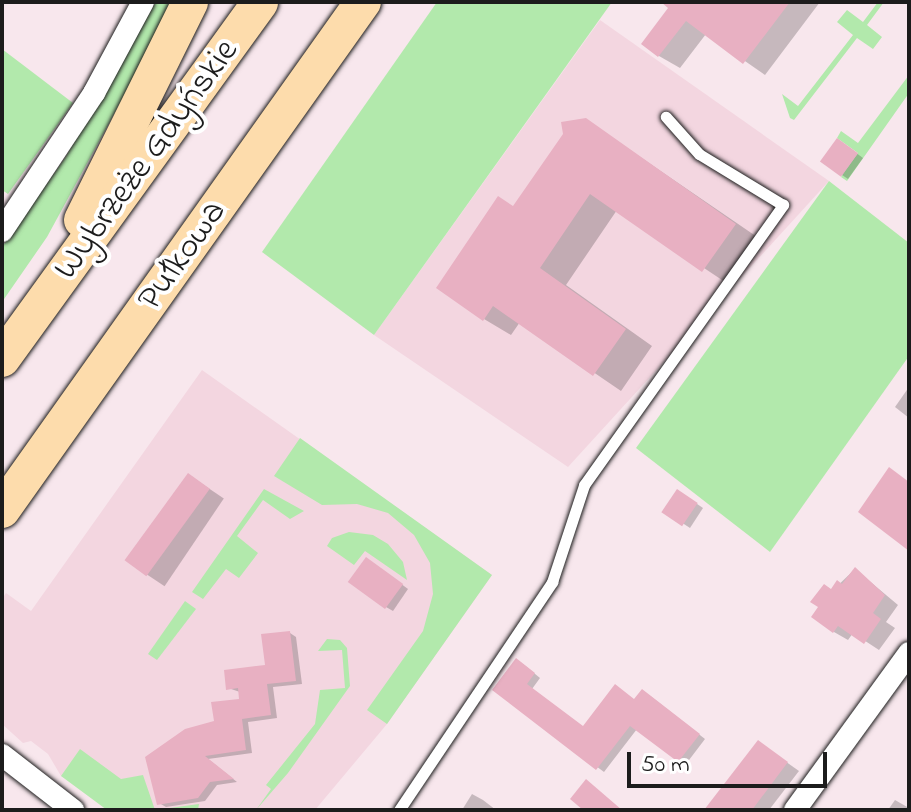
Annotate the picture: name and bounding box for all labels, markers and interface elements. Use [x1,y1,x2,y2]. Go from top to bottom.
street label: Wybrzeże Gdyńskie [45,31,249,289]
street label: Pułkowa [129,192,237,320]
scale bar [631,736,831,786]
text: 50 m [641,748,690,783]

